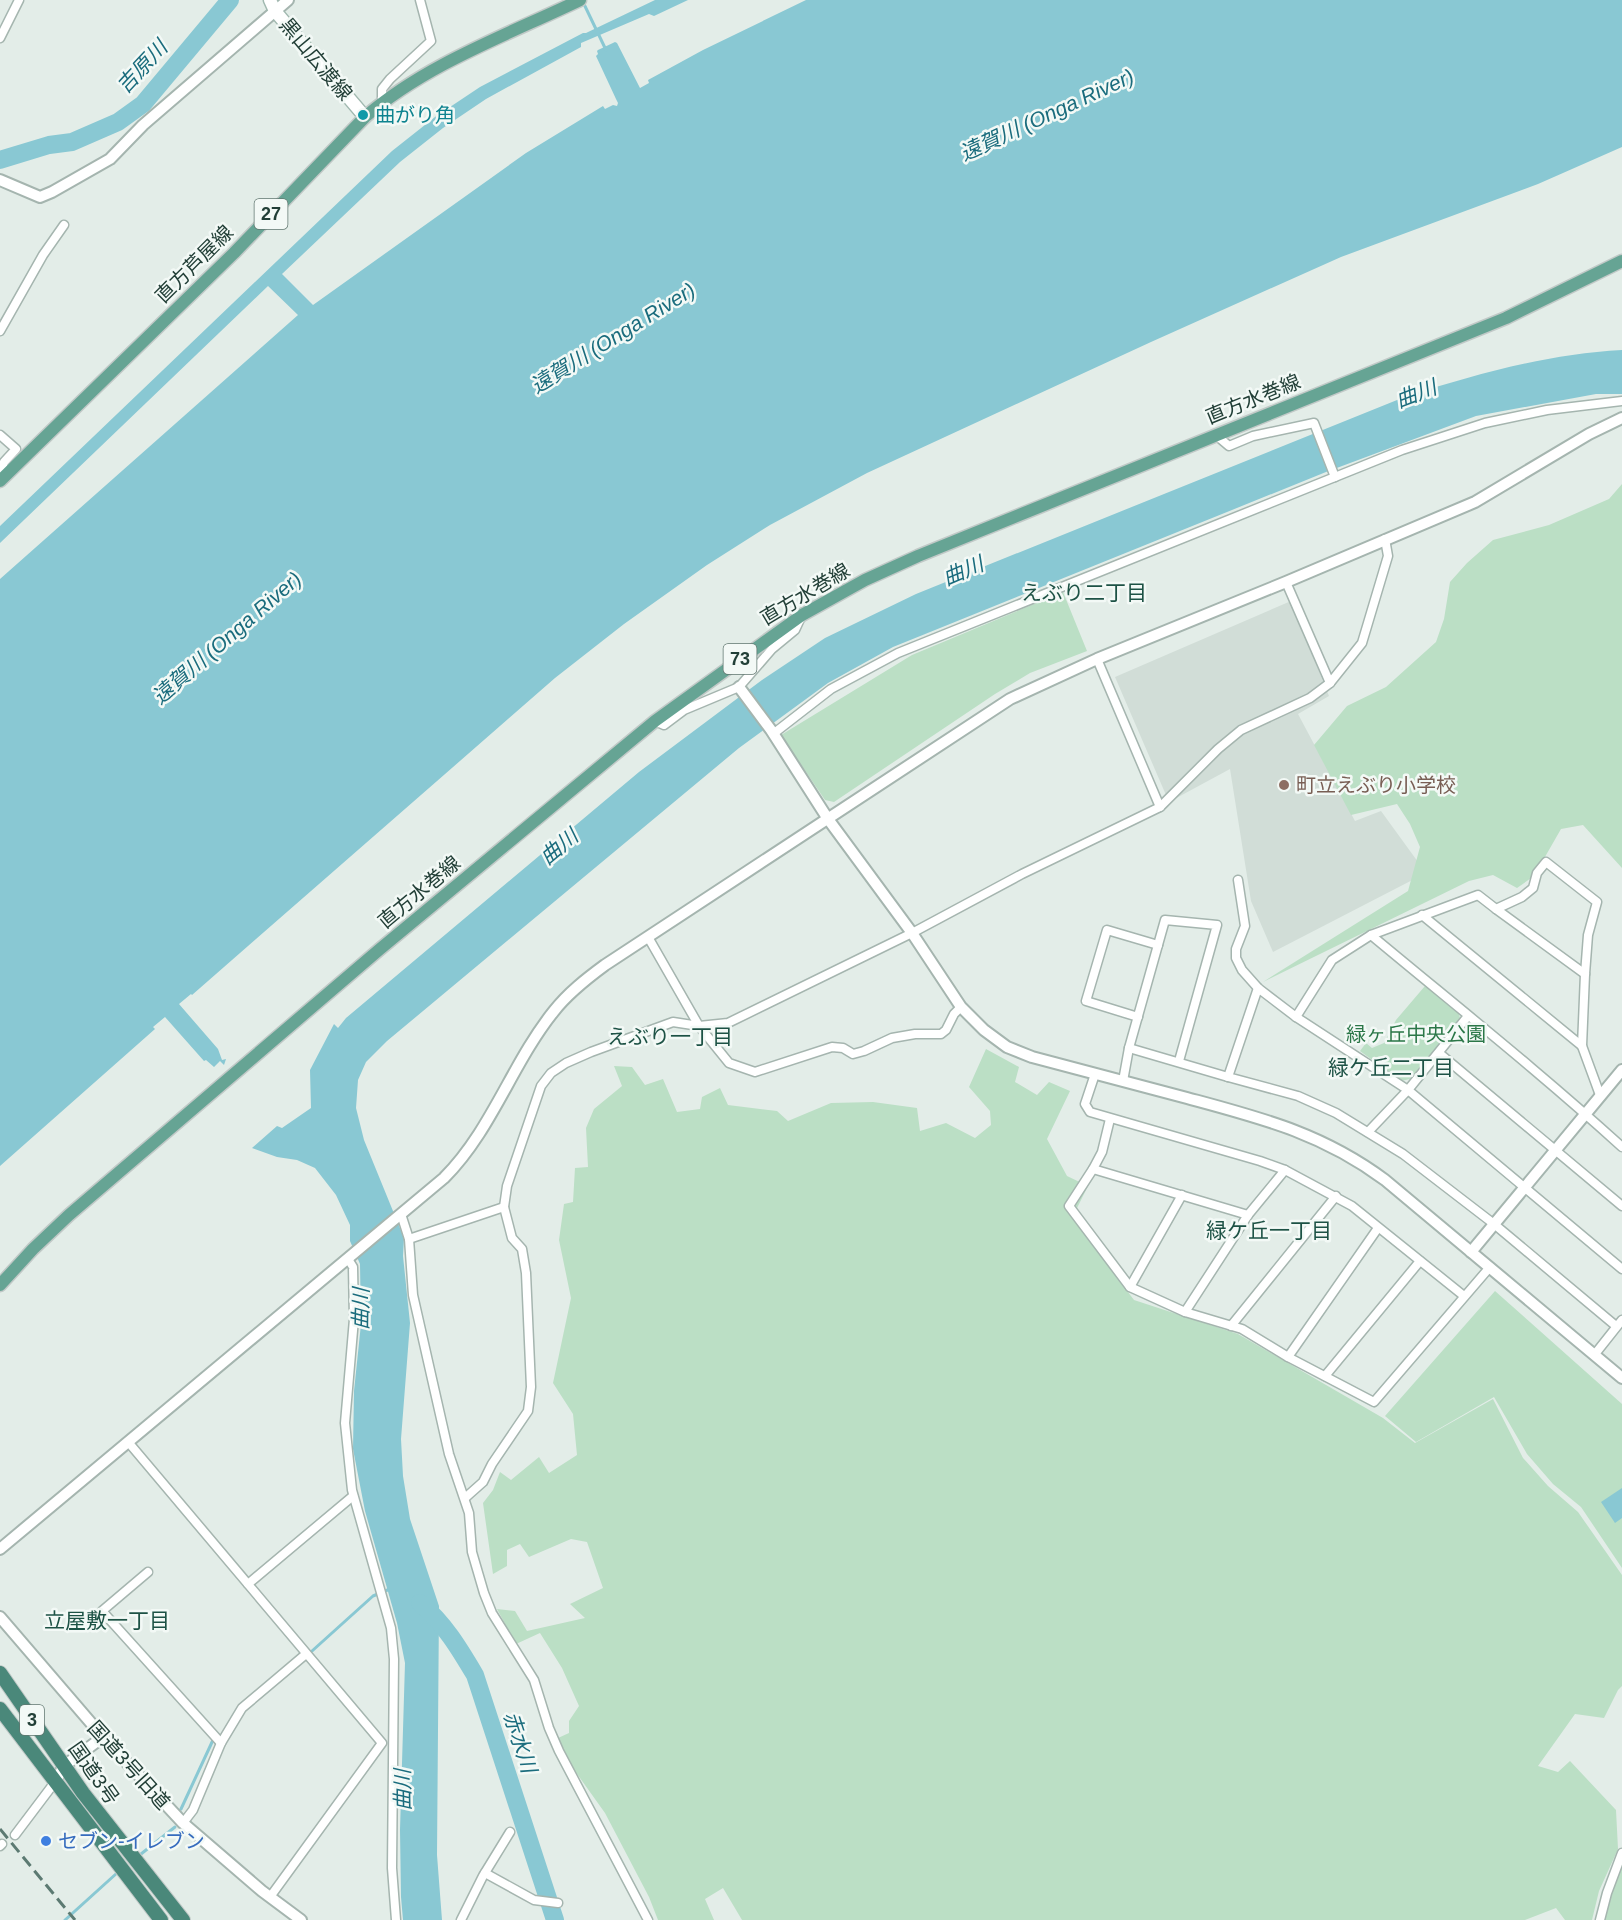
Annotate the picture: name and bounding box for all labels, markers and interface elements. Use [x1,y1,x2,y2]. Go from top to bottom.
street label: 黒山広渡線 [275,14,357,104]
water label: 吉原川 [112,34,173,98]
water label: 遠賀川 (Onga River) [956,64,1137,165]
place label: 曲がり角 [375,104,455,126]
marker: 曲がり角 [356,108,370,122]
road number: 27 [254,199,288,229]
street label: 直方芦屋線 [151,221,237,307]
water label: 遠賀川 (Onga River) [526,278,699,397]
street label: 直方水巻線 [1203,370,1303,428]
water label: 曲川 [1392,375,1441,412]
water label: 曲川 [939,551,988,589]
street label: 直方水巻線 [756,559,854,629]
water label: 遠賀川 (Onga River) [148,567,306,708]
district label: えぶり二丁目 [1021,581,1147,604]
road number: 73 [724,644,756,674]
place label: 町立えぶり小学校 [1296,774,1456,796]
marker: 町立えぶり小学校 [1277,778,1291,792]
water label: 曲川 [535,823,584,869]
street label: 直方水巻線 [374,851,464,933]
park label: 緑ヶ丘中央公園 [1346,1023,1486,1045]
district label: えぶり一丁目 [607,1025,733,1048]
district label: 緑ケ丘二丁目 [1328,1056,1454,1079]
district label: 緑ケ丘一丁目 [1206,1219,1332,1242]
water label: 曲川 [349,1286,372,1330]
district label: 立屋敷一丁目 [44,1609,170,1632]
road number: 3 [20,1705,44,1735]
water label: 赤水川 [500,1708,542,1777]
street label: 国道3号旧道 [83,1716,175,1814]
street label: 国道3号 [64,1737,124,1809]
water label: 曲川 [391,1767,414,1811]
place label: セブン-イレブン [58,1830,205,1852]
marker: セブン-イレブン [39,1834,53,1848]

